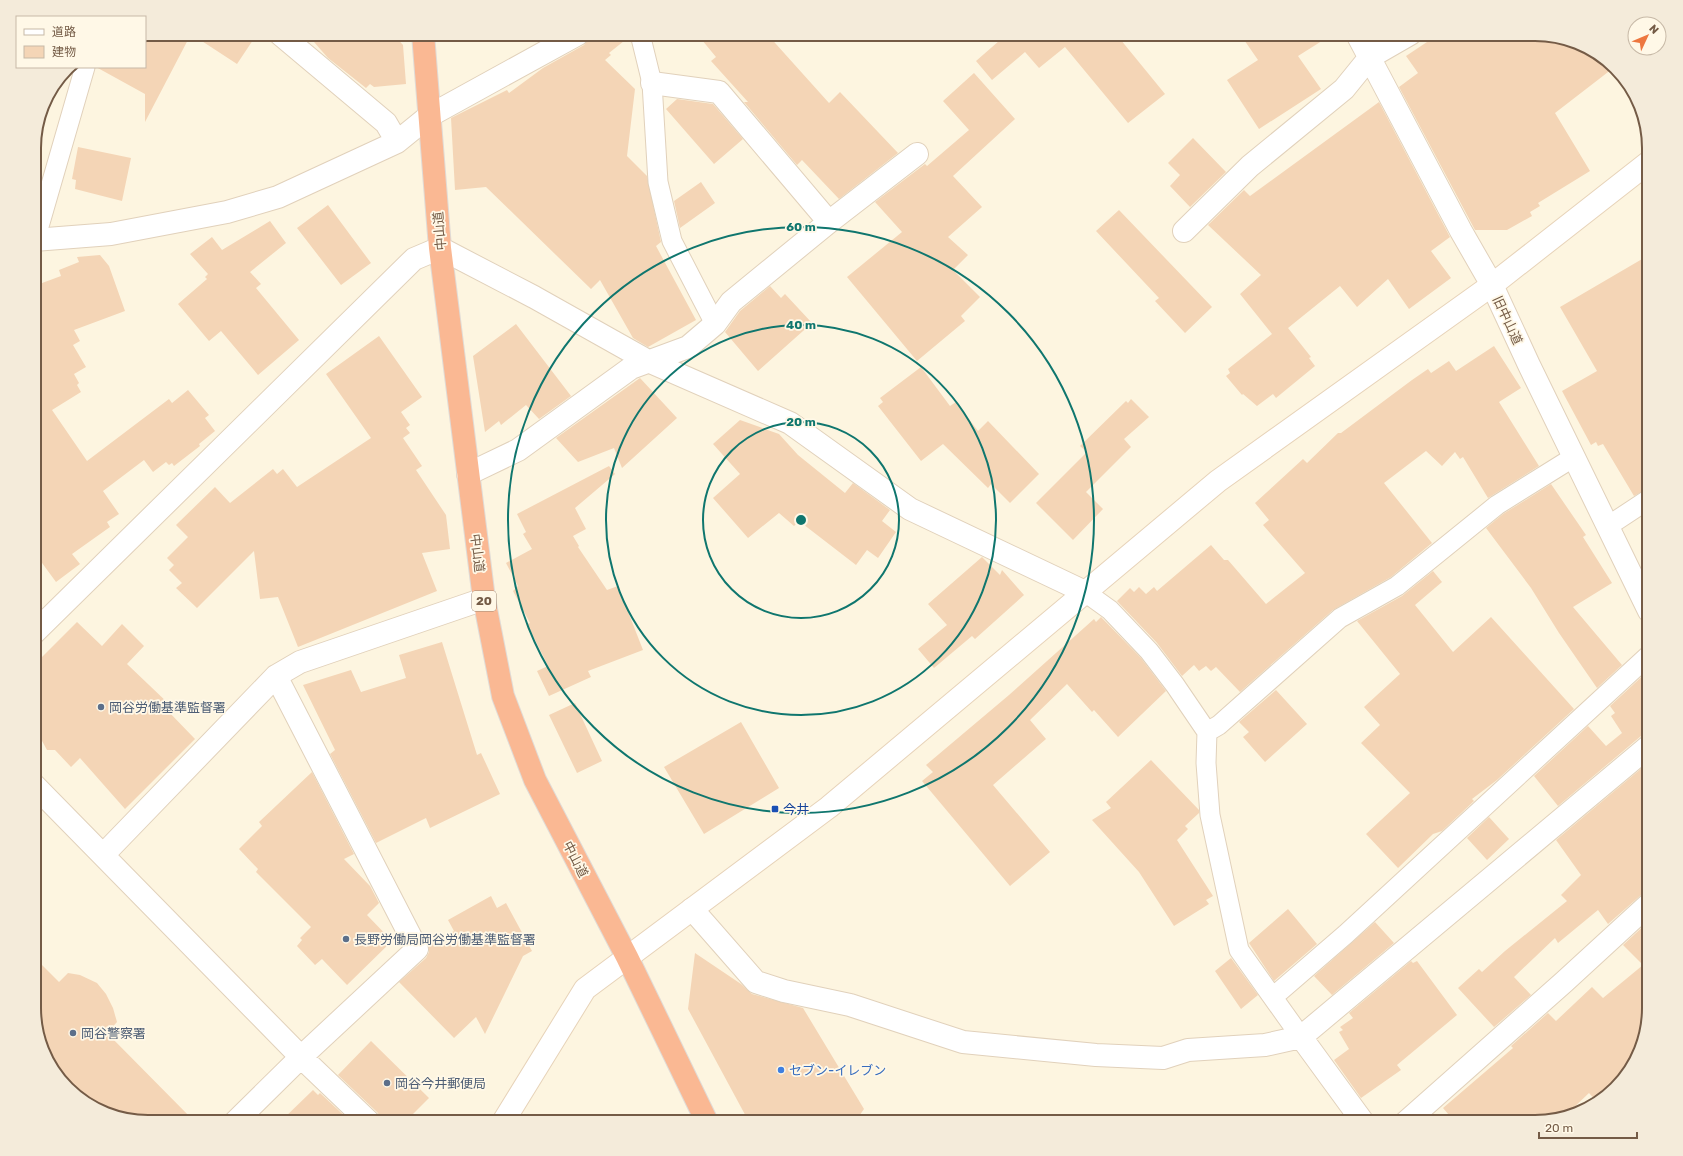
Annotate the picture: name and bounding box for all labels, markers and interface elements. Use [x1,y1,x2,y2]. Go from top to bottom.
legend [16,16,146,68]
north arrow [1627,16,1667,56]
text: N [1646,22,1661,37]
text: 道路 [52,25,76,39]
text: 建物 [52,45,76,59]
street label: 中山道 [430,211,449,251]
text: 60 m [786,220,816,234]
street label: 旧中山道 [1490,293,1525,347]
text: 40 m [786,318,816,332]
text: 20 m [786,415,816,429]
centre of rings [794,513,808,527]
street label: 中山道 [468,533,487,573]
road number: 20 [472,591,496,611]
place label: 岡谷労働基準監督署 [109,700,226,715]
marker: 岡谷労働基準監督署 [96,702,106,712]
place label: 今井 [783,802,809,817]
marker: 今井 [770,804,780,814]
street label: 中山道 [560,838,591,880]
place label: 長野労働局岡谷労働基準監督署 [354,932,536,947]
marker: 長野労働局岡谷労働基準監督署 [341,934,351,944]
place label: 岡谷警察署 [81,1026,146,1041]
marker: 岡谷警察署 [68,1028,78,1038]
place label: セブン-イレブン [789,1063,886,1078]
marker: セブン-イレブン [776,1065,786,1075]
place label: 岡谷今井郵便局 [395,1076,486,1091]
marker: 岡谷今井郵便局 [382,1078,392,1088]
scale bar [1539,1114,1637,1140]
text: 20 m [1545,1121,1573,1135]

